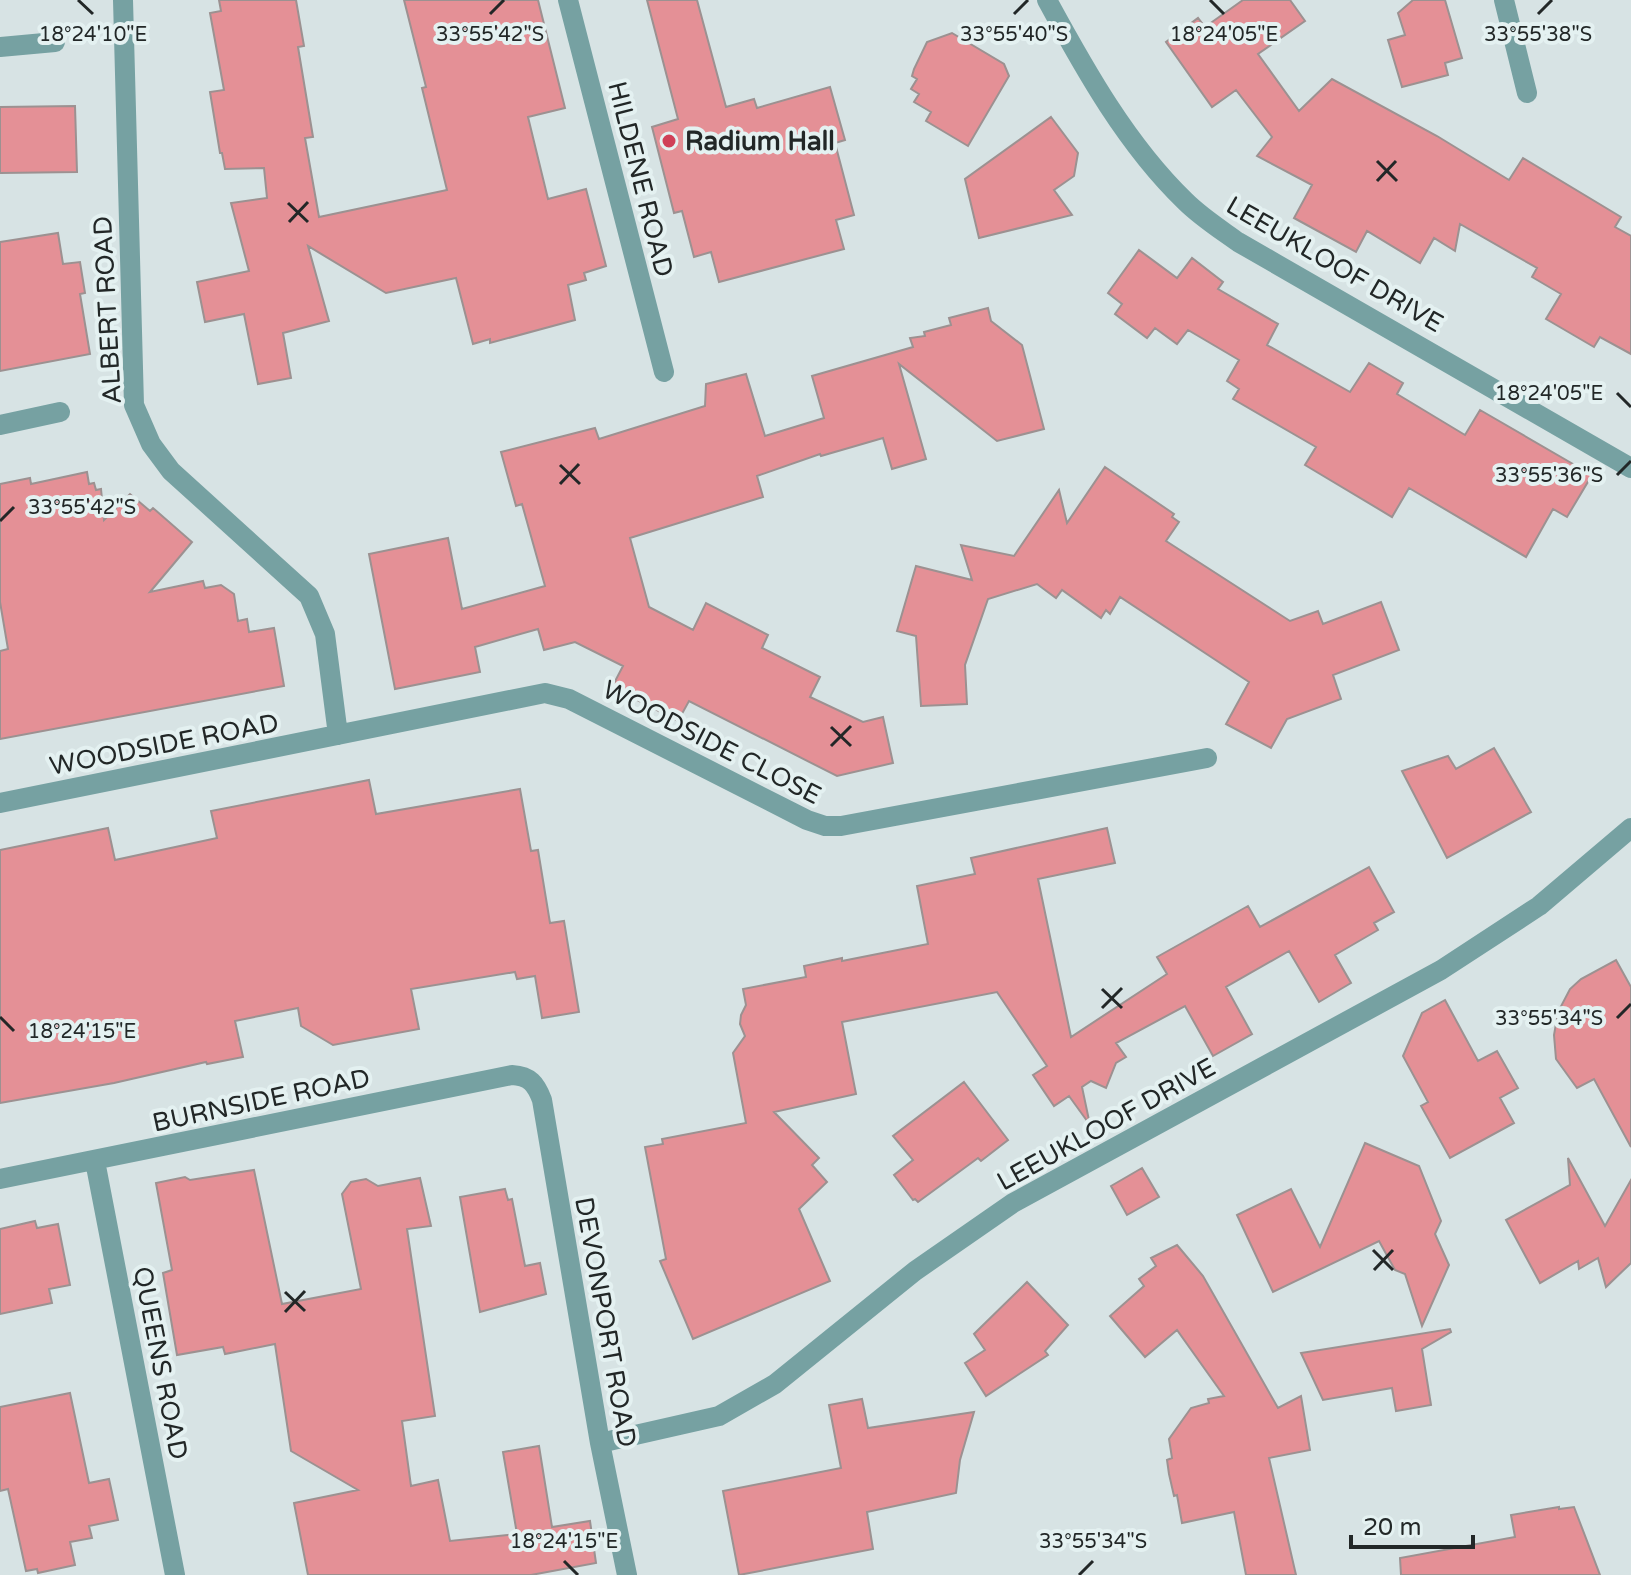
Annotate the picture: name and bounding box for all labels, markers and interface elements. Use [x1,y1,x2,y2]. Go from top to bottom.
text: 18°24'10"E [39,23,147,47]
text: 33°55'42"S [436,23,544,47]
text: 33°55'40"S [960,23,1068,47]
text: 18°24'05"E [1170,23,1278,47]
text: 33°55'38"S [1484,23,1592,47]
street label: HILDENE ROAD [601,78,680,280]
place label: Radium Hall [685,126,835,157]
marker: Radium Hall [660,132,678,150]
street label: LEEUKLOOF DRIVE [1221,190,1449,339]
street label: ALBERT ROAD [87,215,128,405]
text: 18°24'05"E [1495,382,1603,406]
text: 33°55'36"S [1495,464,1603,488]
text: 33°55'42"S [28,496,136,520]
street label: WOODSIDE CLOSE [597,674,826,811]
street label: WOODSIDE ROAD [47,707,281,782]
text: 33°55'34"S [1495,1007,1603,1031]
text: 18°24'15"E [28,1020,136,1044]
street label: LEEUKLOOF DRIVE [992,1051,1221,1197]
street label: BURNSIDE ROAD [150,1062,373,1139]
street label: DEVONPORT ROAD [568,1194,643,1450]
street label: QUEENS ROAD [127,1264,194,1462]
scale bar [1351,1499,1473,1549]
text: 20 m [1363,1513,1421,1542]
text: 18°24'15"E [510,1530,618,1554]
text: 33°55'34"S [1039,1530,1147,1554]

